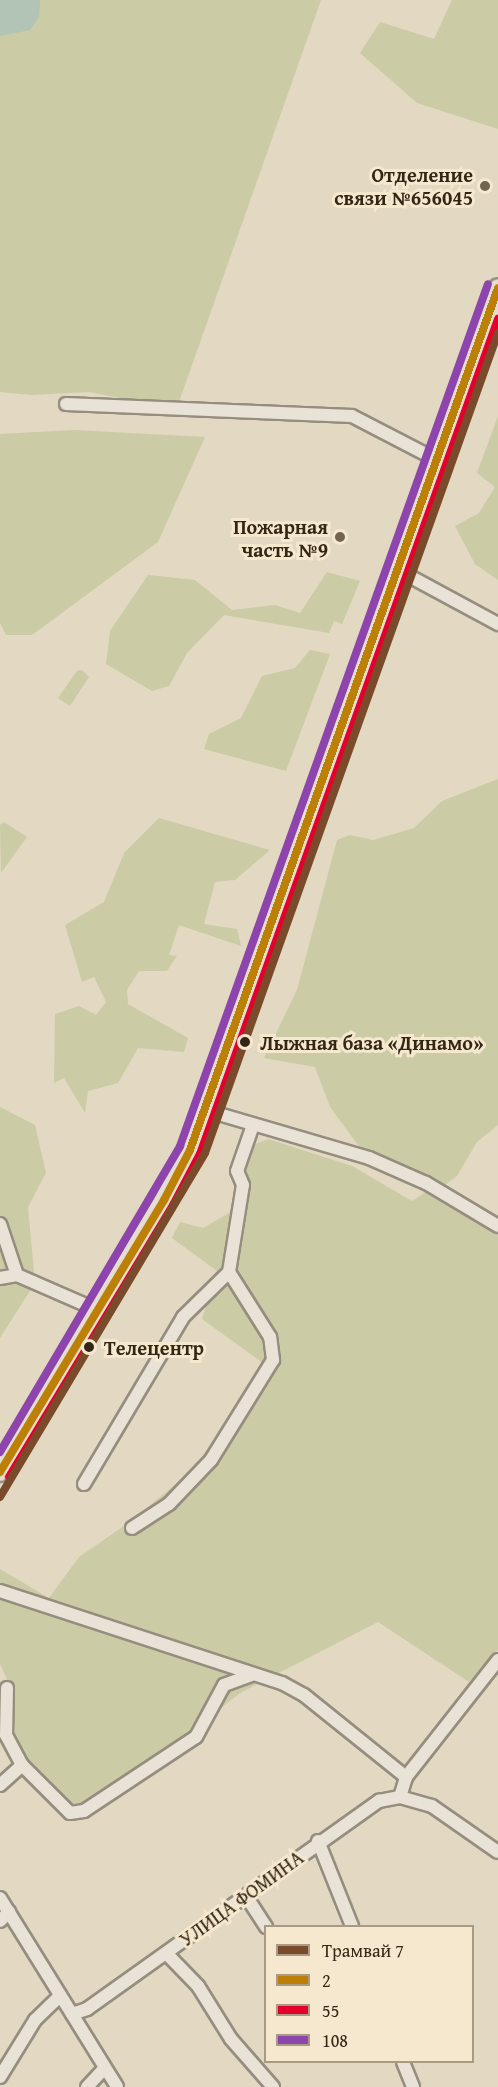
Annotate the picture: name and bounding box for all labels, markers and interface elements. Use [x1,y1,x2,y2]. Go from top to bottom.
place label: Отделение связи №656045 [334,162,473,209]
marker: Отделение связи №656045 [478,179,492,193]
place label: Пожарная часть №9 [233,514,328,561]
marker: Пожарная часть №9 [333,530,347,544]
place label: Лыжная база «Динамо» [260,1030,483,1054]
marker: Лыжная база «Динамо» [235,1032,255,1052]
place label: Телецентр [104,1335,204,1359]
marker: Телецентр [79,1337,99,1357]
street label: УЛИЦА ФОМИНА [174,1845,308,1951]
legend [264,1925,474,2063]
text: Трамвай 7 [322,1937,404,1964]
text: 2 [322,1967,331,1994]
text: 55 [322,1997,339,2024]
text: 108 [322,2027,348,2054]

